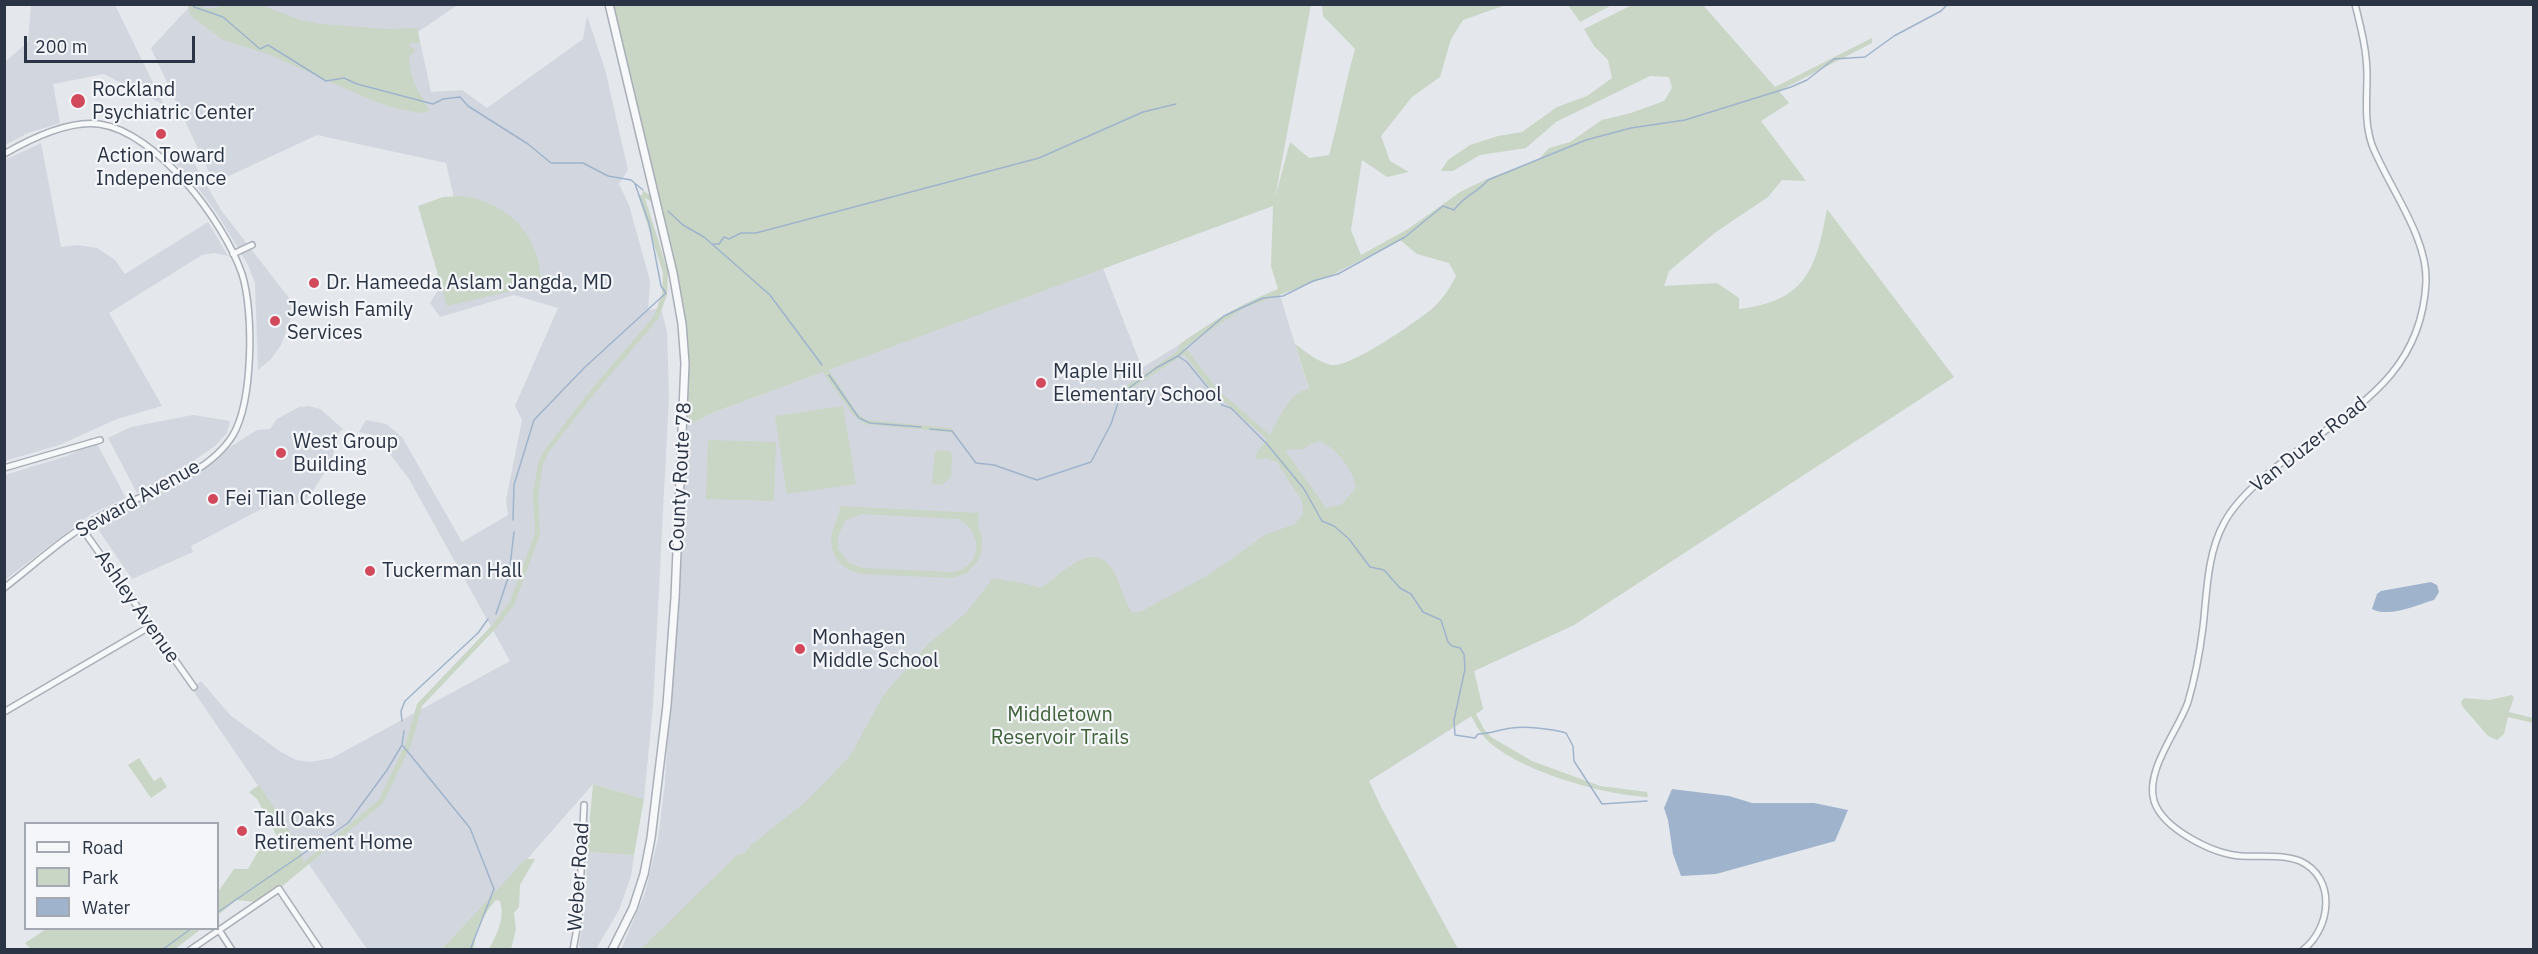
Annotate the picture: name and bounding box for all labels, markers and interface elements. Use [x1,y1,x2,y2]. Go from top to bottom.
scale bar [27,24,198,62]
text: 200 m [35,35,87,58]
place label: Rockland Psychiatric Center [92,78,254,125]
marker: Rockland Psychiatric Center [69,92,87,110]
marker: Action Toward Independence [154,127,168,141]
place label: Action Toward Independence [96,144,226,191]
place label: Dr. Hameeda Aslam Jangda, MD [326,271,612,295]
marker: Dr. Hameeda Aslam Jangda, MD [307,276,321,290]
place label: Jewish Family Services [287,298,413,345]
marker: Jewish Family Services [268,314,282,328]
place label: Maple Hill Elementary School [1053,360,1222,407]
marker: Maple Hill Elementary School [1034,376,1048,390]
street label: Van Duzer Road [2246,392,2372,498]
street label: County Route 78 [665,402,697,552]
place label: West Group Building [293,430,398,477]
marker: West Group Building [274,446,288,460]
street label: Seward Avenue [72,455,204,543]
place label: Fei Tian College [225,487,366,511]
marker: Fei Tian College [206,492,220,506]
street label: Ashley Avenue [89,546,185,668]
place label: Tuckerman Hall [382,559,522,583]
marker: Tuckerman Hall [363,564,377,578]
place label: Monhagen Middle School [812,626,938,673]
marker: Monhagen Middle School [793,642,807,656]
park label: Middletown Reservoir Trails [991,703,1129,750]
place label: Tall Oaks Retirement Home [254,808,413,855]
legend [24,822,219,930]
street label: Weber Road [563,822,595,932]
marker: Tall Oaks Retirement Home [235,824,249,838]
text: Road [82,836,123,859]
text: Park [82,866,118,889]
text: Water [82,896,130,919]

